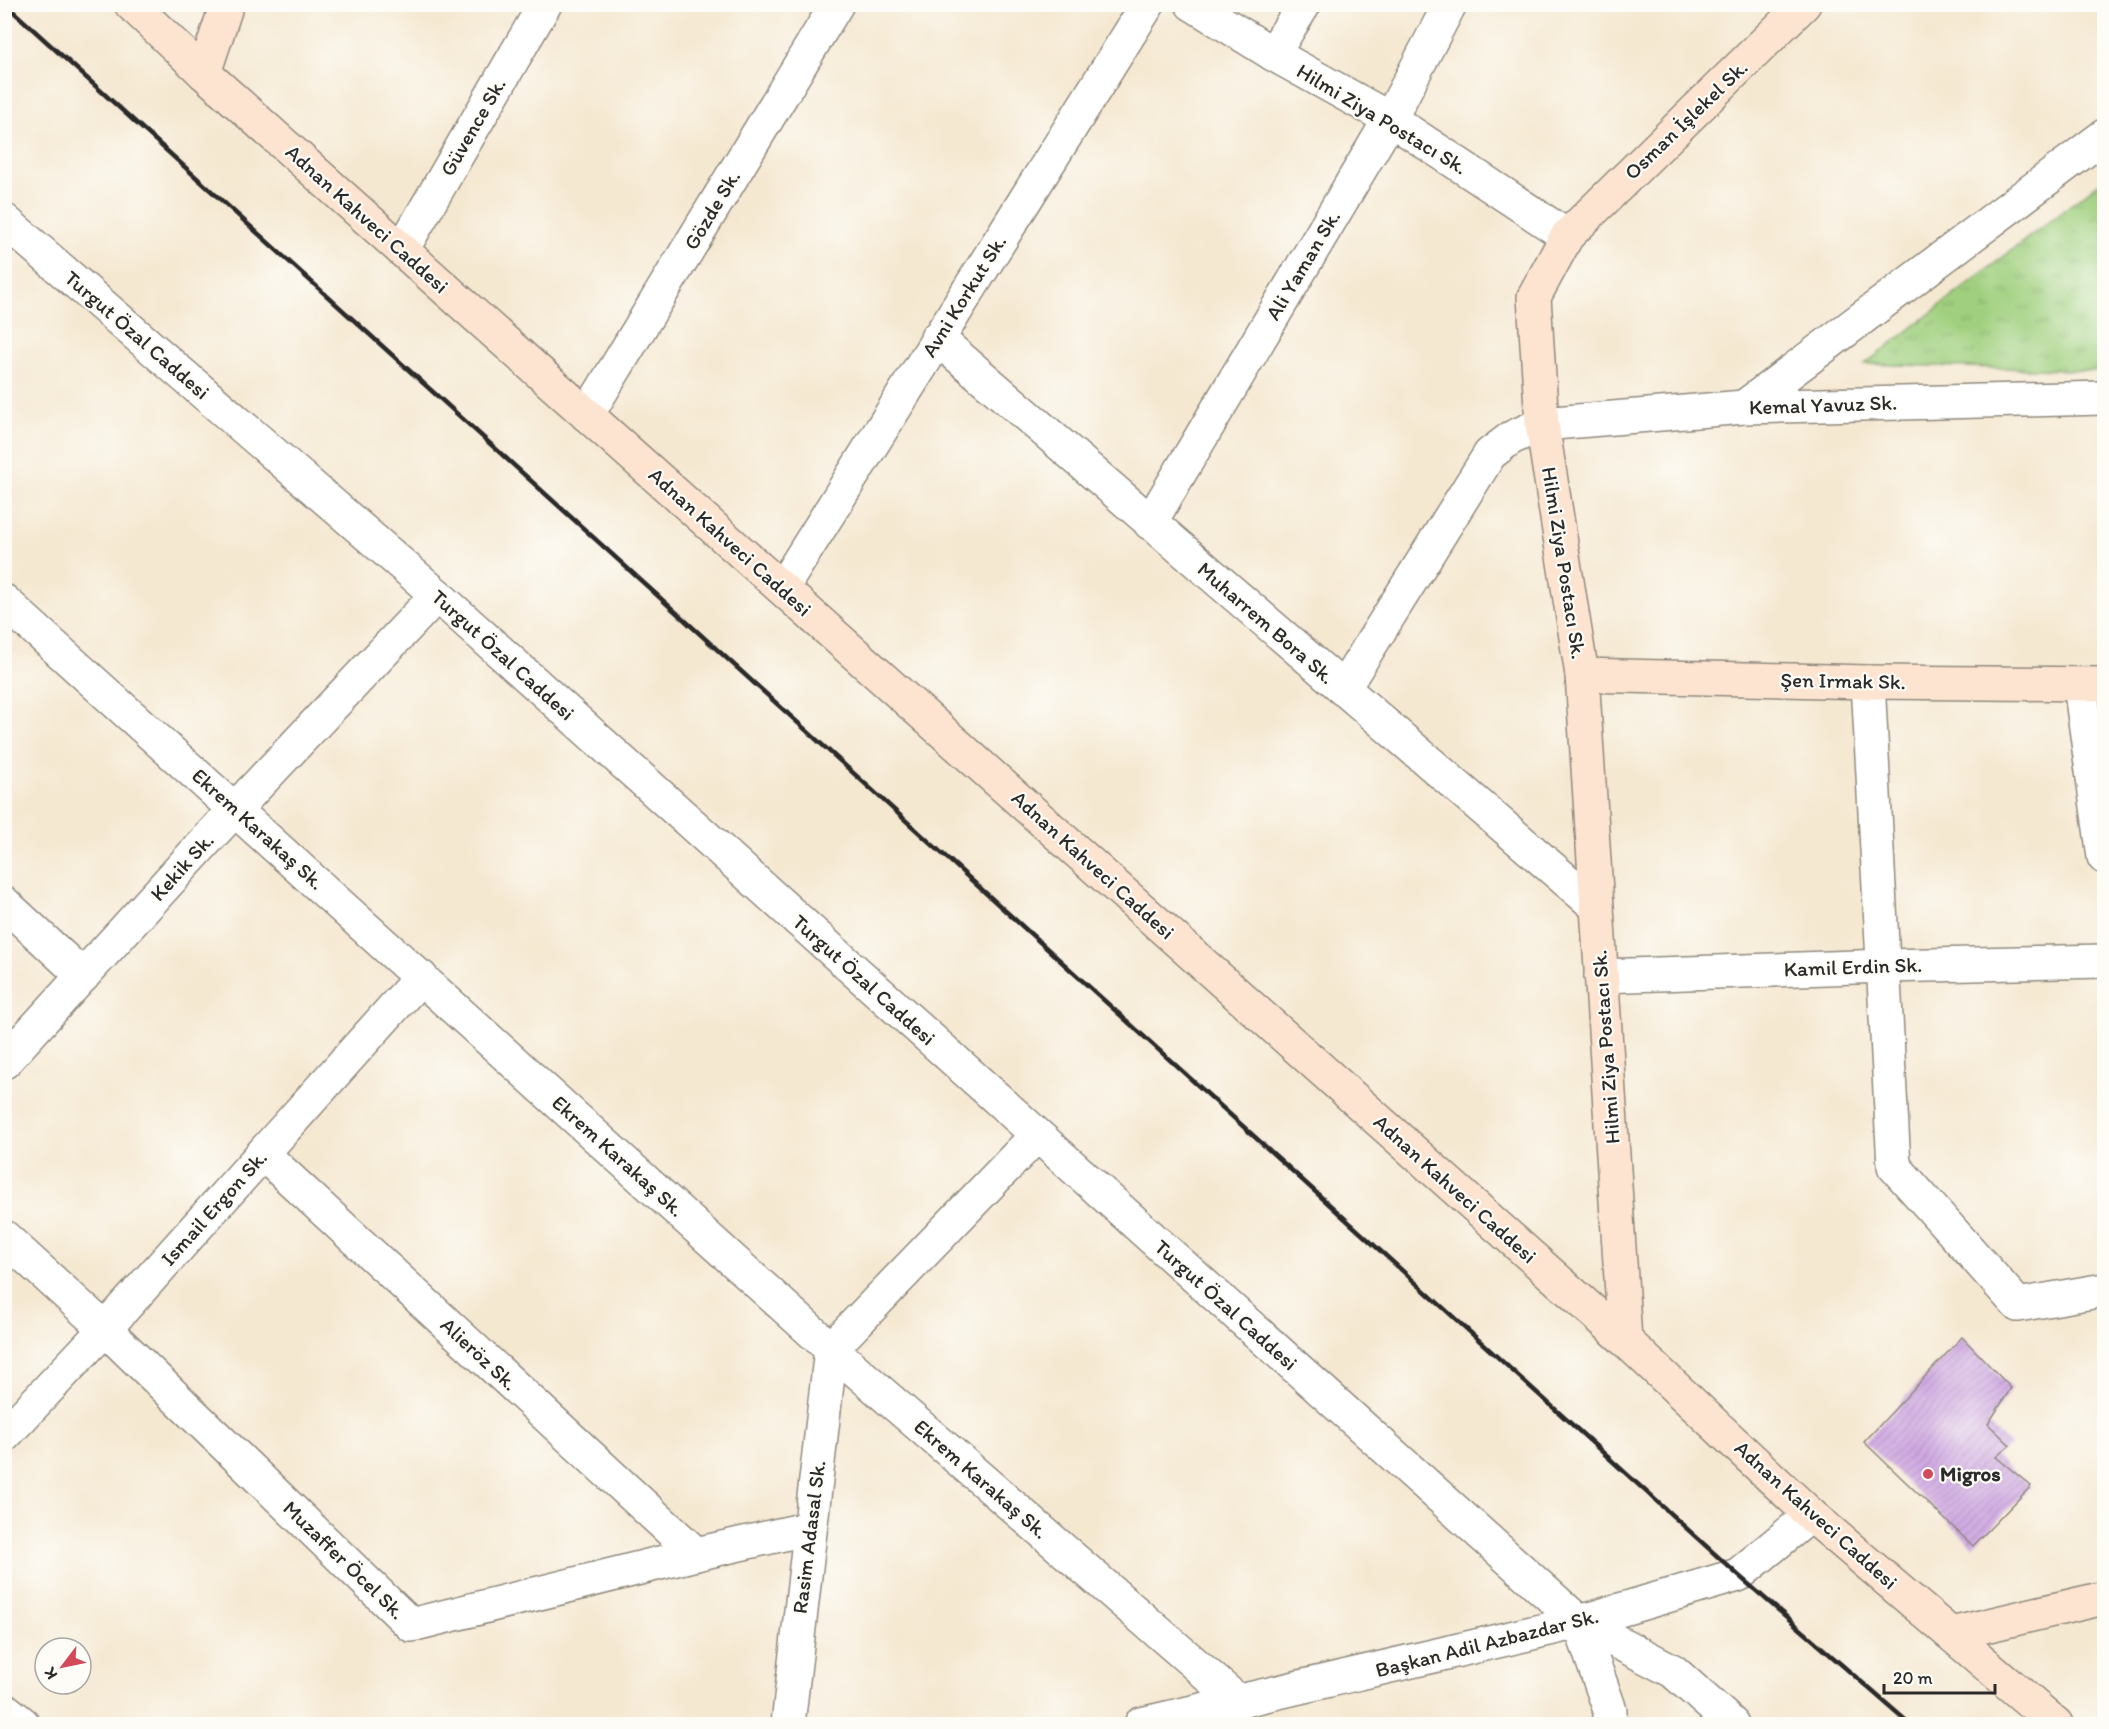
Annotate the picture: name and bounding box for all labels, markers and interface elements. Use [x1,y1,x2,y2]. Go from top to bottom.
street label: Osman İşlekel Sk. [1619,55,1752,185]
street label: Hilmi Ziya Postacı Sk. [1292,58,1472,179]
street label: Güvence Sk. [434,73,511,180]
street label: Adnan Kahveci Caddesi [281,139,454,298]
street label: Gözde Sk. [678,165,745,254]
street label: Ali Yaman Sk. [1260,205,1345,324]
street label: Avni Korkut Sk. [916,230,1011,362]
street label: Turgut Özal Caddesi [60,265,215,404]
street label: Kemal Yavuz Sk. [1748,389,1898,420]
street label: Adnan Kahveci Caddesi [644,462,817,621]
street label: Hilmi Ziya Postacı Sk. [1537,465,1592,661]
street label: Muharrem Bora Sk. [1193,556,1340,689]
street label: Turgut Özal Caddesi [427,584,580,725]
street label: Şen Irmak Sk. [1780,667,1906,694]
street label: Ekrem Karakaş Sk. [187,763,330,895]
street label: Adnan Kahveci Caddesi [1007,785,1180,944]
street label: Kekik Sk. [145,828,219,906]
street label: Turgut Özal Caddesi [788,909,941,1050]
street label: Hilmi Ziya Postacı Sk. [1586,949,1625,1145]
street label: Kamil Erdin Sk. [1783,952,1923,981]
street label: Ekrem Karakaş Sk. [547,1090,690,1222]
street label: Adnan Kahveci Caddesi [1369,1109,1542,1268]
street label: Ismail Ergon Sk. [155,1145,272,1271]
street label: Turgut Özal Caddesi [1150,1234,1303,1375]
street label: Alieröz Sk. [436,1312,523,1395]
street label: Ekrem Karakaş Sk. [909,1414,1053,1544]
street label: Adnan Kahveci Caddesi [1730,1435,1903,1594]
street label: Rasim Adasal Sk. [787,1459,830,1615]
place label: Migros [1940,1461,2001,1487]
marker: Migros [1921,1467,1935,1481]
street label: Muzaffer Öcel Sk. [278,1495,410,1624]
street label: Başkan Adil Azbazdar Sk. [1373,1603,1601,1682]
north arrow [33,1636,93,1696]
scale bar [1884,1657,1995,1695]
text: K [40,1664,61,1683]
text: 20 m [1893,1667,1933,1689]

